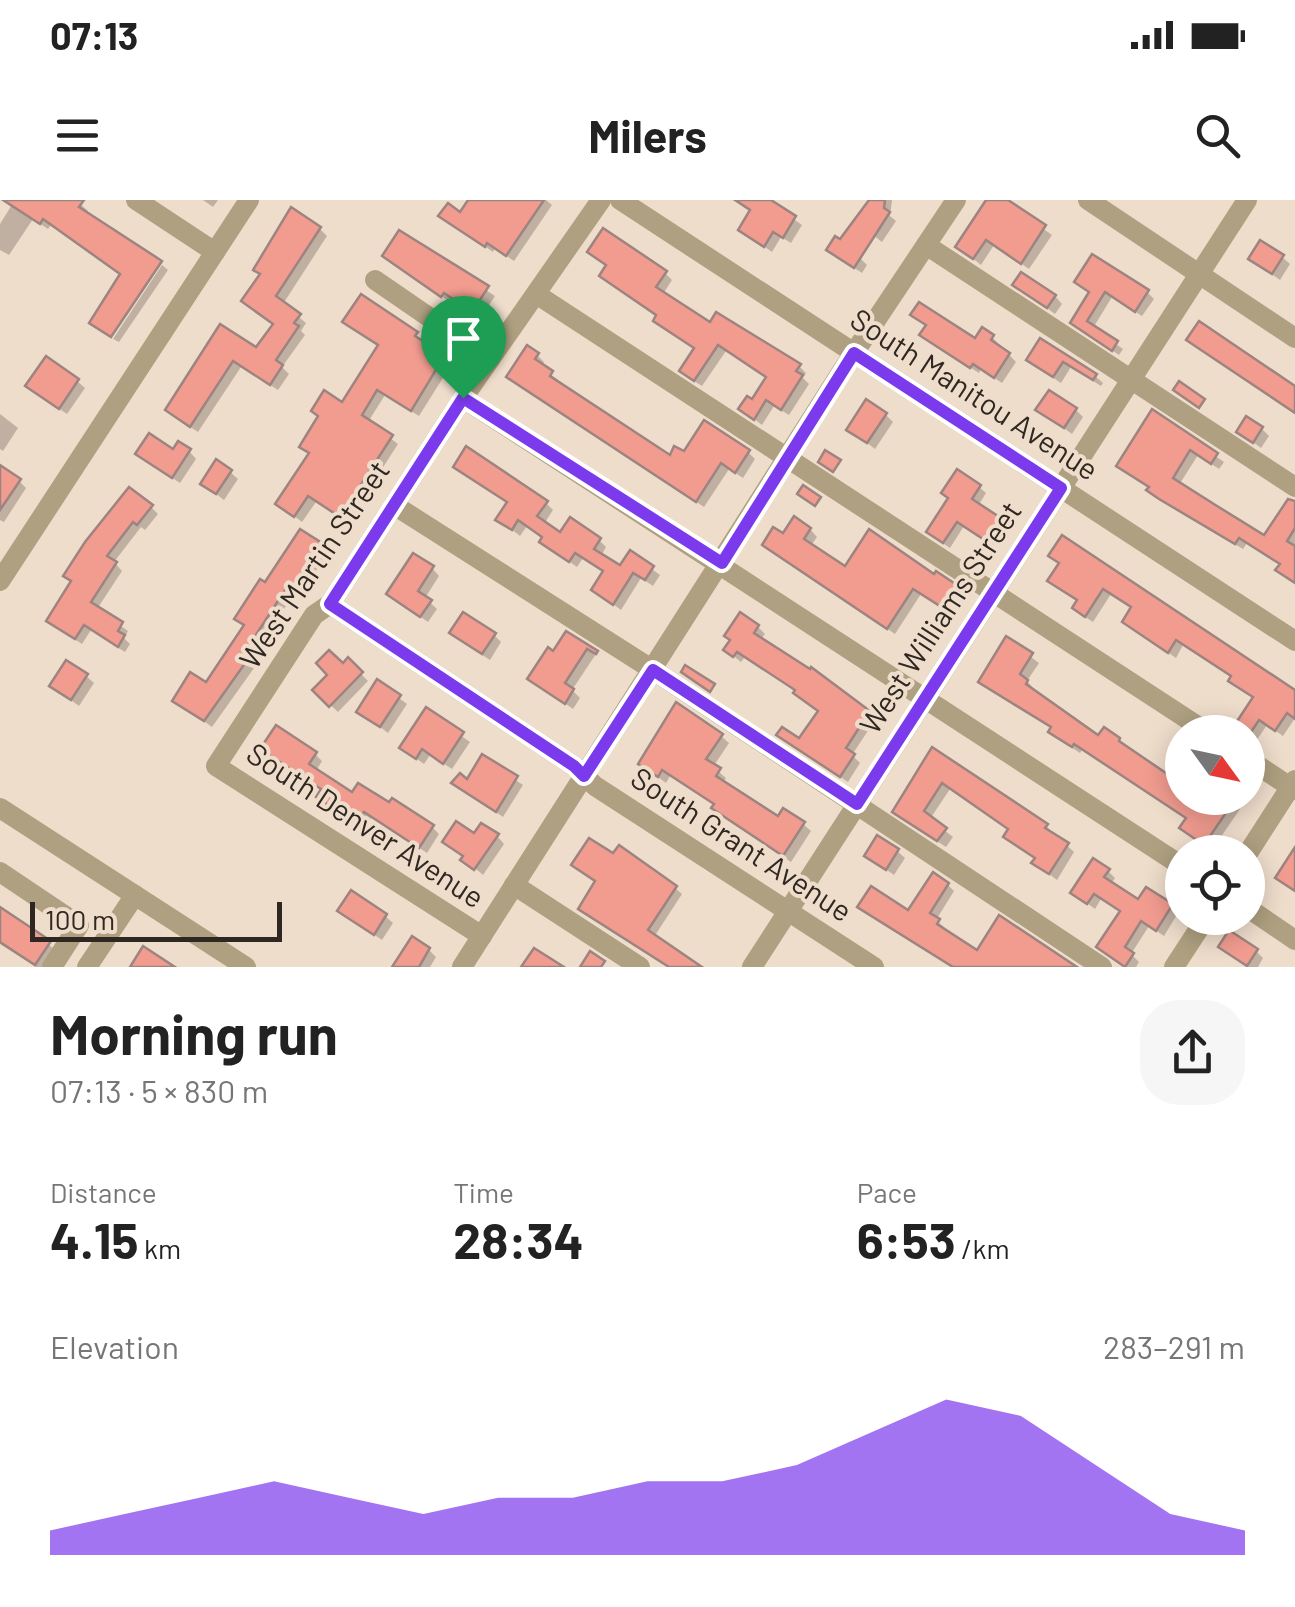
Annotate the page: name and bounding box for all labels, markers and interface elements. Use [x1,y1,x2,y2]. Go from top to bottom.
text: 07:13 [50,12,138,58]
icon: menu [50,108,105,163]
text: Milers [588,108,707,162]
icon: search [1190,108,1245,163]
pin [421,296,506,399]
street label: South Manitou Avenue [845,300,1106,487]
icon: arrive [436,311,491,366]
street label: West Martin Street [231,453,396,675]
street label: West Williams Street [851,494,1028,740]
north arrow [1165,715,1265,815]
map controls [1165,715,1265,935]
street label: South Denver Avenue [241,734,491,914]
street label: South Grant Avenue [625,758,859,928]
button: locate [1165,835,1265,935]
scale bar [30,897,282,941]
text: 100 m [45,902,115,936]
text: Morning run [50,1000,338,1066]
button: share [1140,1000,1245,1105]
text: 07:13 · 5 × 830 m [50,1071,268,1109]
text: Distance [50,1175,157,1209]
text: Time [453,1175,514,1209]
text: Pace [857,1175,917,1209]
text: 4.15 [50,1209,138,1269]
text: 28:34 [453,1209,584,1269]
text: 6:53 [857,1209,956,1269]
text: km [138,1231,181,1265]
text: /km [956,1231,1010,1265]
text: Elevation [50,1327,179,1365]
text: 283–291 m [1103,1327,1245,1365]

